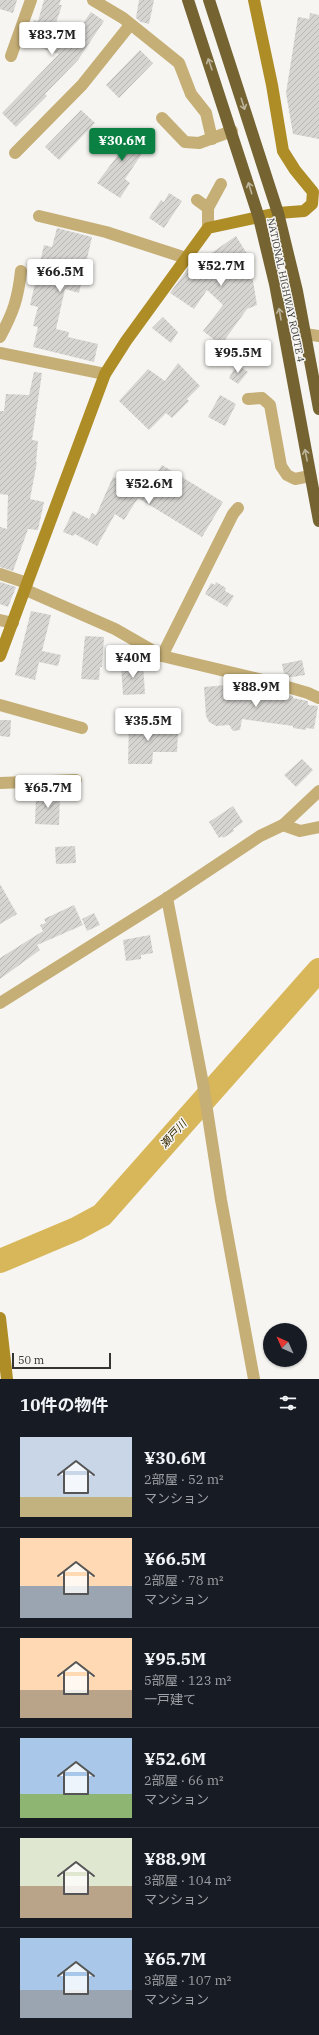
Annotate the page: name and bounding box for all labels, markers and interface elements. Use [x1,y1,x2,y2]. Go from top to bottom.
pin: ¥83.7M [19,22,85,56]
text: ¥83.7M [28,26,76,43]
one-way arrow [205,58,213,70]
one-way arrow [240,97,247,110]
pin: ¥30.6M [89,128,155,162]
text: ¥30.6M [98,132,146,149]
one-way arrow [245,182,253,194]
street label: NATIONAL HIGHWAY ROUTE 4 [264,217,308,363]
pin: ¥52.7M [188,253,254,287]
text: ¥52.7M [197,257,245,274]
pin: ¥66.5M [27,259,93,293]
text: ¥66.5M [36,263,84,280]
one-way arrow [276,308,284,321]
pin: ¥95.5M [205,340,271,374]
text: ¥95.5M [214,344,262,361]
one-way arrow [302,449,310,462]
pin: ¥52.6M [116,471,182,505]
text: ¥52.6M [125,475,173,492]
pin: ¥40M [109,645,157,679]
text: ¥40M [115,649,151,666]
pin: ¥88.9M [223,674,289,708]
text: ¥88.9M [232,678,280,695]
pin: ¥35.5M [115,708,181,742]
text: ¥35.5M [124,712,172,729]
pin: ¥65.7M [15,775,81,809]
text: ¥65.7M [24,779,72,796]
water label: 瀬戸川 [157,1116,190,1151]
north arrow [263,1323,307,1367]
map controls [263,1323,307,1367]
scale bar [12,1351,111,1370]
text: 50 m [18,1353,44,1367]
icon: filters [277,1392,299,1414]
text: 10件の物件 [20,1394,108,1416]
text: ¥30.6M [144,1447,206,1469]
icon: home [52,1453,100,1501]
text: 2部屋 · 52 m² [144,1471,224,1488]
text: マンション [144,1490,209,1507]
text: ¥66.5M [144,1548,206,1570]
icon: home [52,1554,100,1602]
text: 2部屋 · 78 m² [144,1572,224,1589]
text: マンション [144,1591,209,1608]
text: ¥95.5M [144,1648,206,1670]
icon: home [52,1654,100,1702]
text: 5部屋 · 123 m² [144,1672,231,1689]
text: 一戸建て [144,1691,196,1708]
text: ¥52.6M [144,1748,206,1770]
icon: home [52,1754,100,1802]
text: 2部屋 · 66 m² [144,1772,224,1789]
text: マンション [144,1791,209,1808]
text: ¥88.9M [144,1848,206,1870]
icon: home [52,1854,100,1902]
text: 3部屋 · 104 m² [144,1872,231,1889]
text: マンション [144,1891,209,1908]
text: ¥65.7M [144,1948,206,1970]
icon: home [52,1954,100,2002]
text: 3部屋 · 107 m² [144,1972,231,1989]
text: マンション [144,1991,209,2008]

